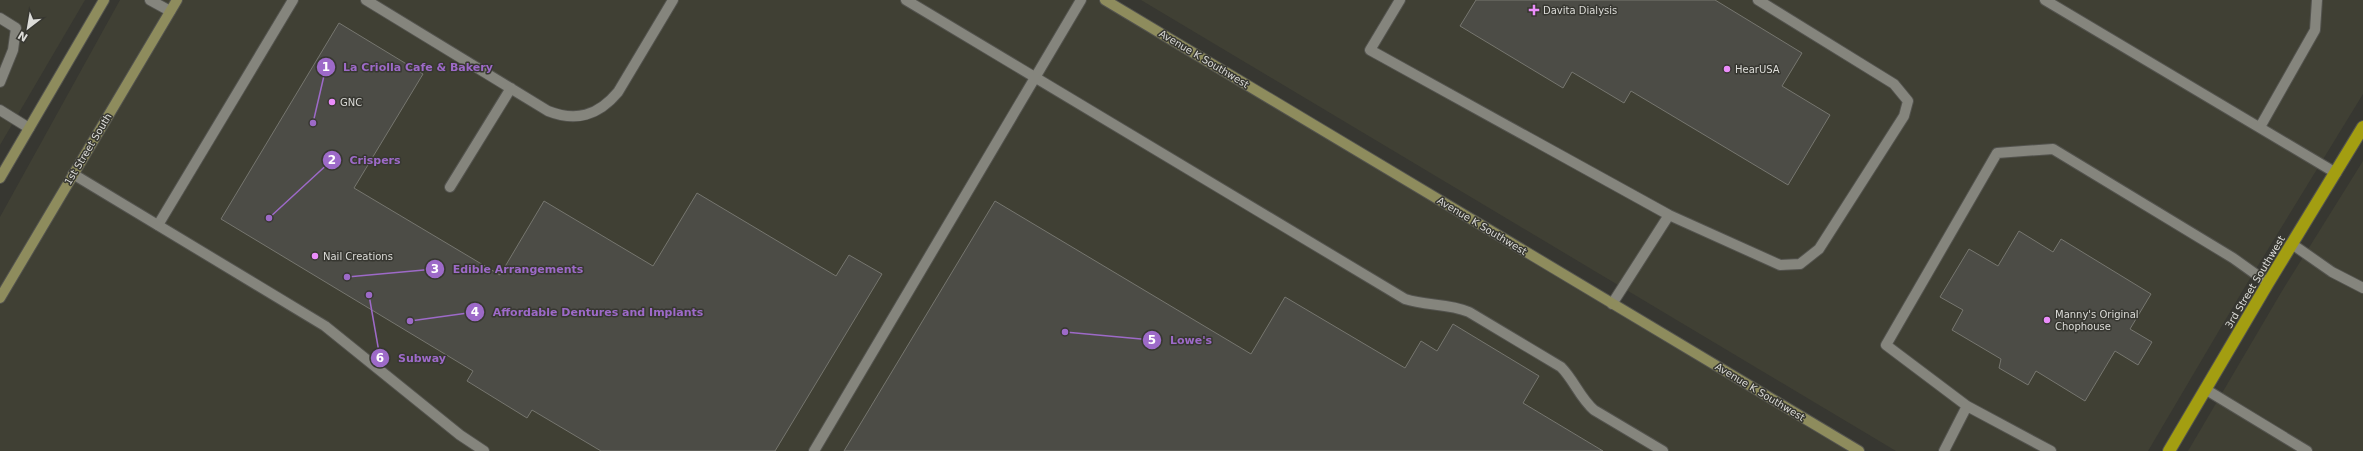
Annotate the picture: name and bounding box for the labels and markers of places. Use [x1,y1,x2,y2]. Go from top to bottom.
marker: Davita Dialysis [1528,4,1540,16]
place label: Davita Dialysis [1543,5,1617,16]
callout: La Criolla Cafe & Bakery [316,56,501,79]
marker: HearUSA [1722,64,1732,74]
place label: HearUSA [1735,64,1780,75]
marker: GNC [327,97,337,107]
place label: GNC [340,97,362,108]
callout: Crispers [322,149,409,172]
marker: Nail Creations [310,251,320,261]
place label: Nail Creations [323,251,393,262]
callout: Edible Arrangements [425,257,592,280]
callout: Affordable Dentures and Implants [465,300,712,323]
place label: Manny's Original Chophouse [2055,309,2139,332]
marker: Manny's Original Chophouse [2042,315,2052,325]
callout: Lowe's [1142,328,1220,351]
callout: Subway [370,347,454,370]

